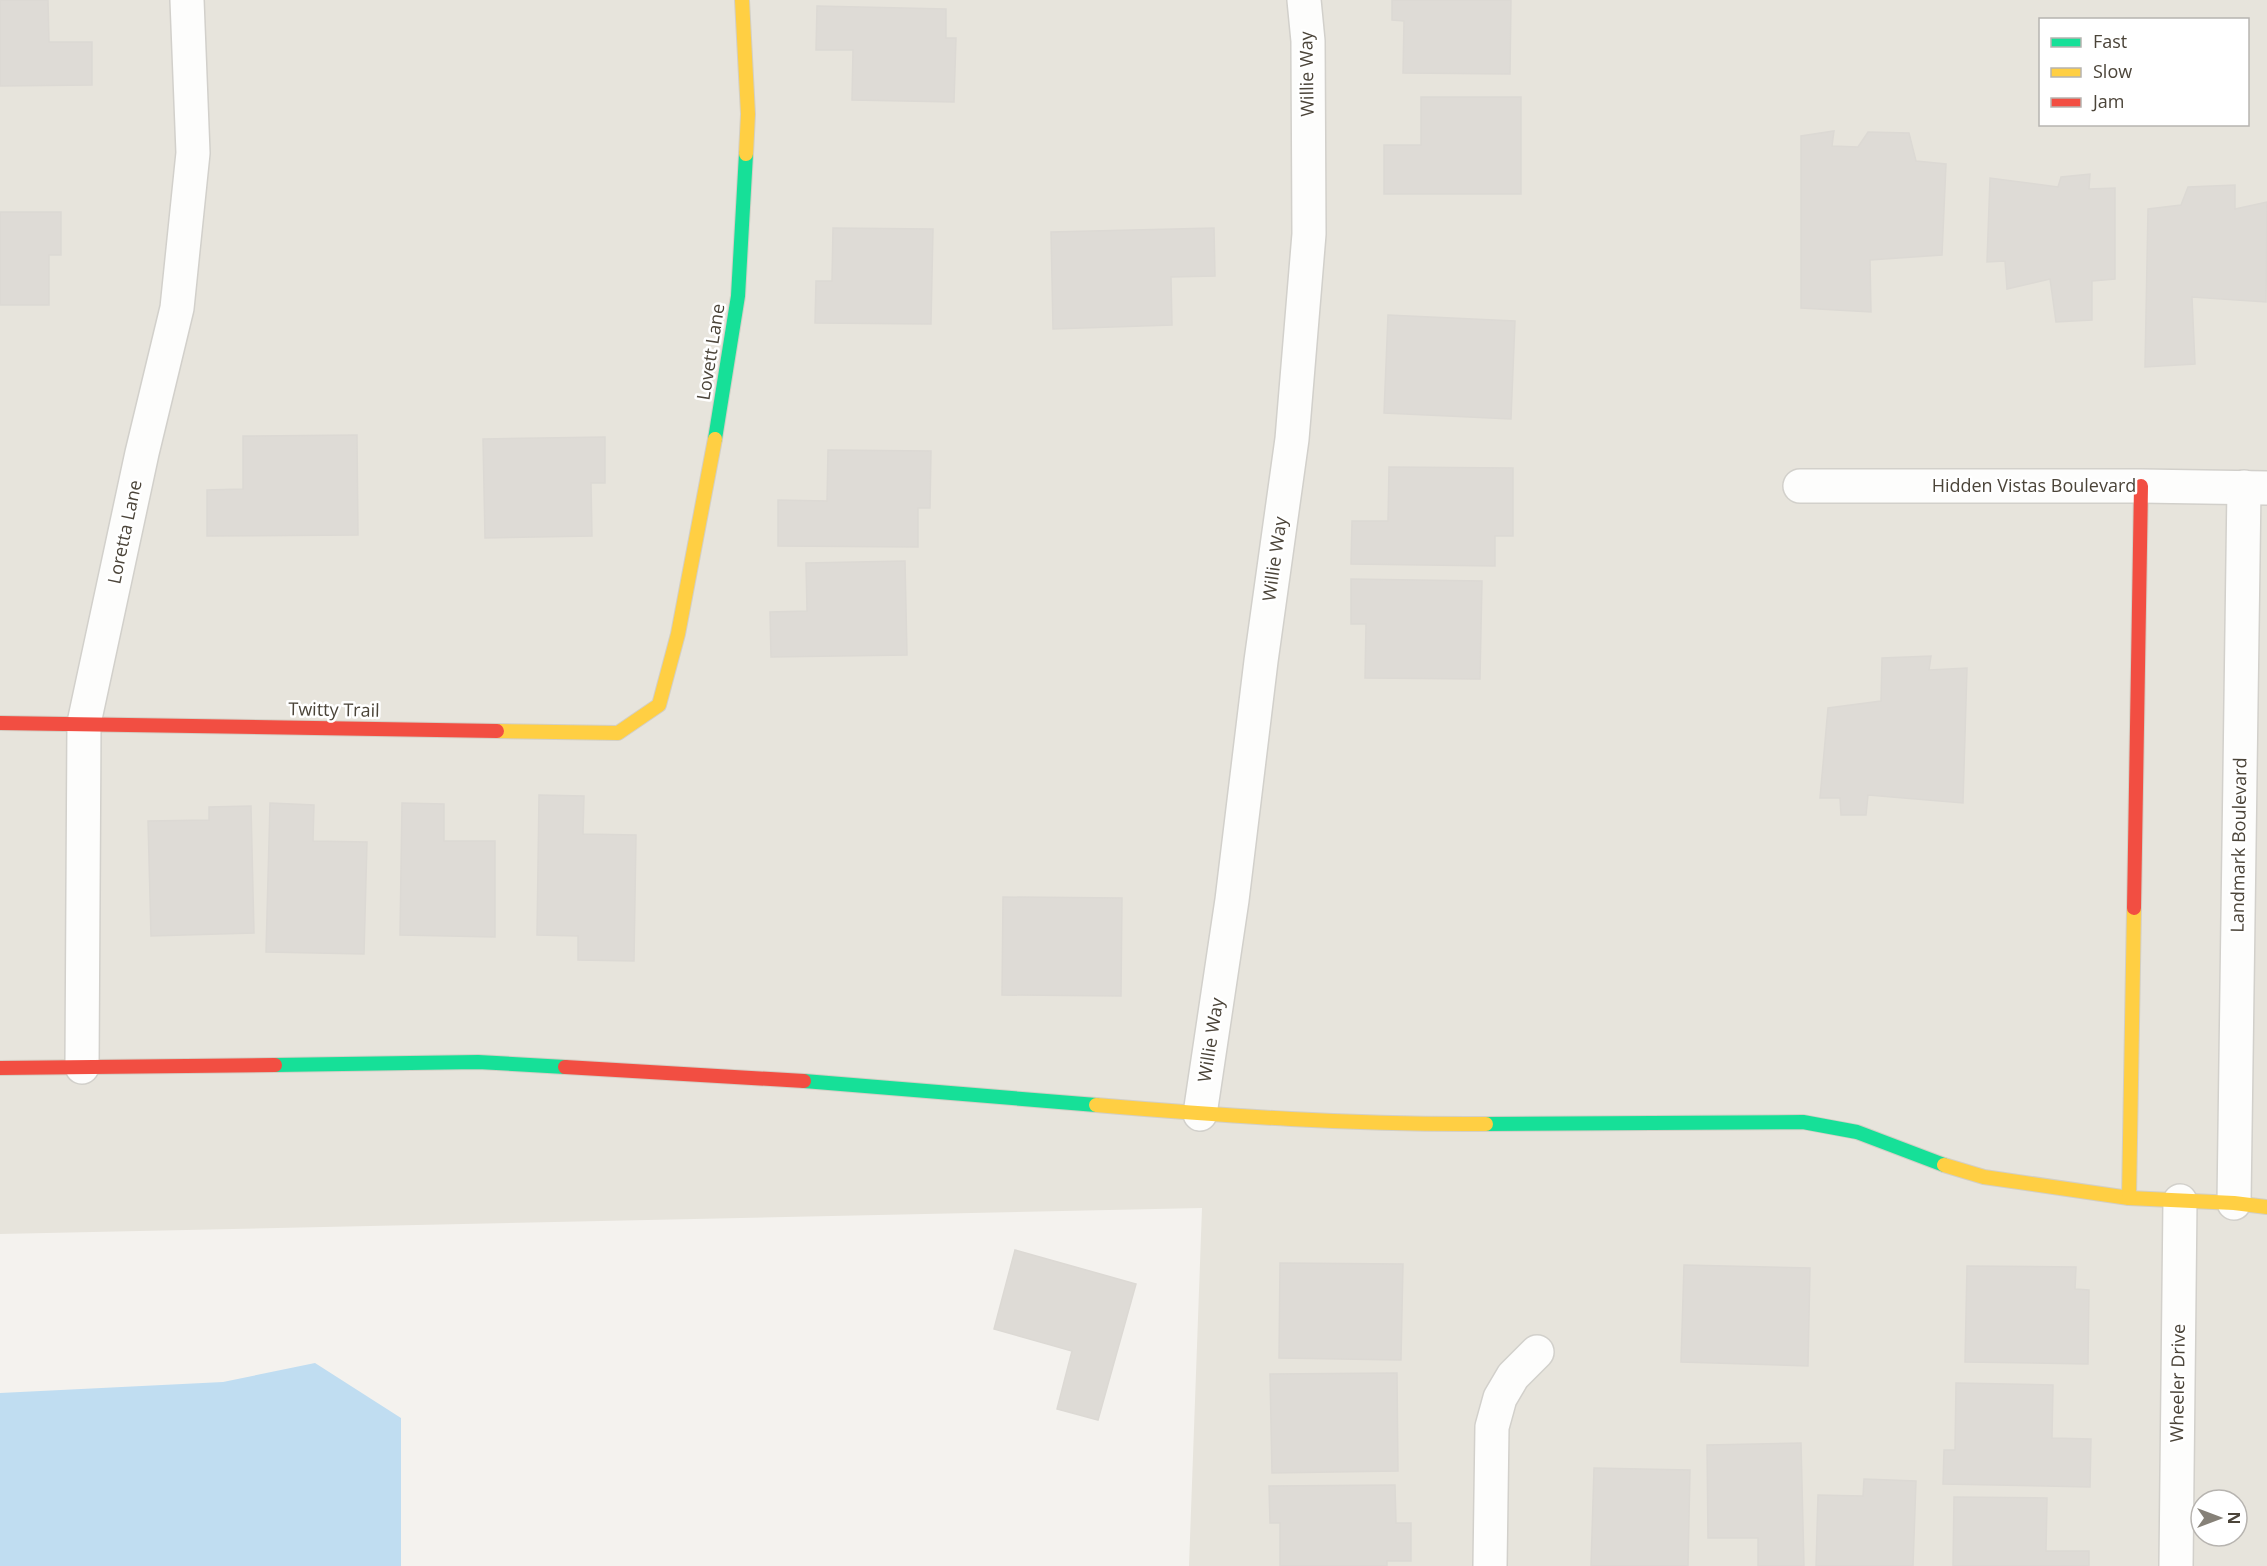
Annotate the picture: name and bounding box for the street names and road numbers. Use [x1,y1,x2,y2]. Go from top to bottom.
street label: Willie Way [1293,30,1319,117]
street label: Lovett Lane [691,302,729,402]
street label: Hidden Vistas Boulevard [1932,473,2136,497]
street label: Loretta Lane [101,478,147,586]
street label: Willie Way [1256,514,1292,603]
street label: Twitty Trail [288,696,380,722]
street label: Landmark Boulevard [2224,757,2252,933]
street label: Willie Way [1191,995,1229,1084]
street label: Wheeler Drive [2164,1323,2190,1442]

